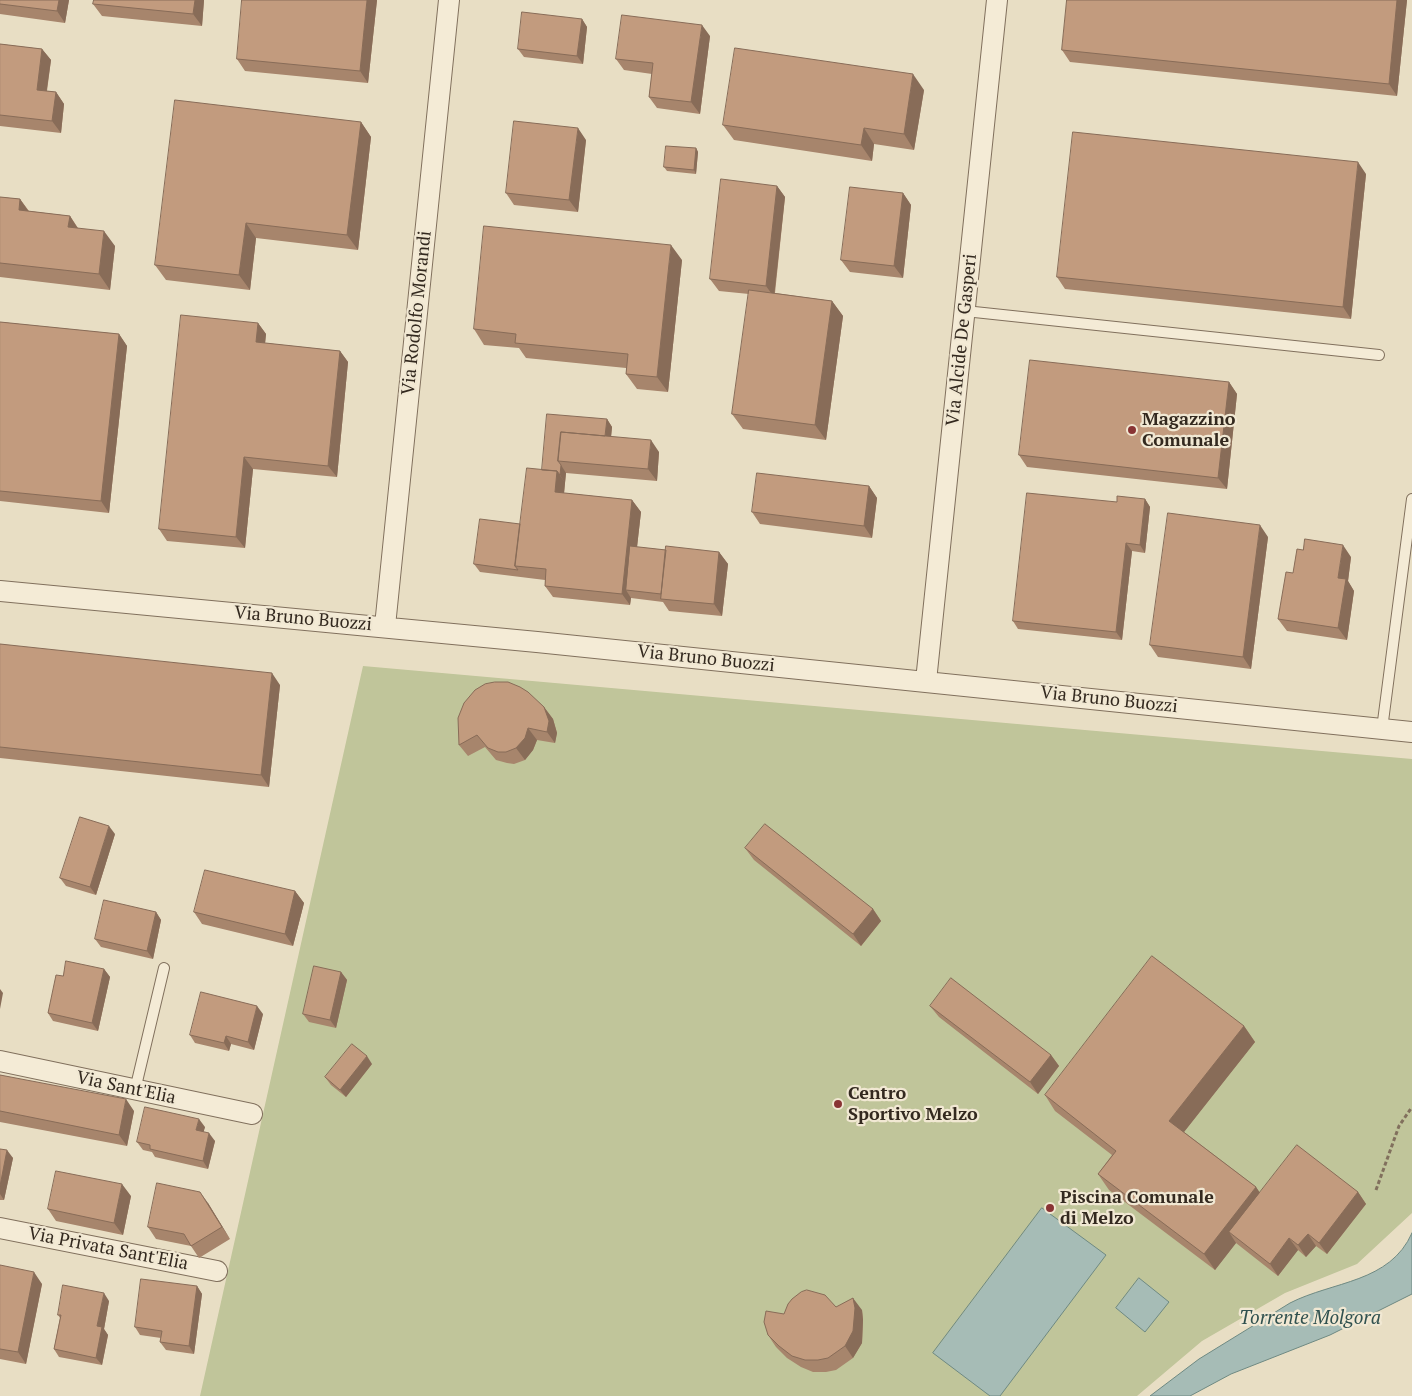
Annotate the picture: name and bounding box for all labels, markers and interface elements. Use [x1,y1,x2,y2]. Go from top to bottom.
street label: Via Rodolfo Morandi [398,230,436,396]
street label: Via Alcide De Gasperi [942,253,982,427]
place label: Magazzino Comunale [1142,409,1235,452]
marker: Magazzino Comunale [1126,424,1138,436]
street label: Via Bruno Buozzi [233,602,373,636]
street label: Via Bruno Buozzi [636,641,776,677]
street label: Via Bruno Buozzi [1039,682,1179,718]
street label: Via Sant'Elia [74,1067,178,1109]
place label: Centro Sportivo Melzo [848,1083,978,1126]
marker: Centro Sportivo Melzo [832,1098,844,1110]
place label: Piscina Comunale di Melzo [1060,1187,1214,1230]
marker: Piscina Comunale di Melzo [1044,1202,1056,1214]
street label: Via Privata Sant'Elia [26,1223,190,1275]
water label: Torrente Molgora [1239,1308,1381,1330]

